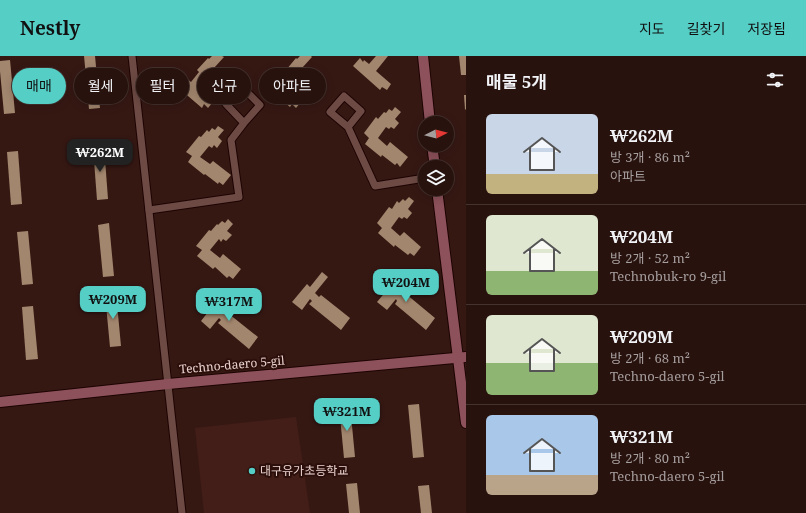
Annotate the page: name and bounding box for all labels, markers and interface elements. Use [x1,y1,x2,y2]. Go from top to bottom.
text: Nestly [20,15,80,41]
text: 지도 [639,19,665,38]
text: 길찾기 [687,19,725,38]
text: 저장됨 [747,19,786,38]
chip: 매매 [12,68,66,104]
chip: 월세 [74,68,128,104]
chip: 필터 [136,68,189,104]
chip: 신규 [197,68,251,104]
chip: 아파트 [259,68,326,104]
icon: filters [764,69,786,91]
text: 매물 5개 [486,70,547,93]
north arrow [418,116,454,152]
map controls [418,116,454,196]
text: ₩262M [610,124,673,147]
icon: home [518,130,566,178]
pin: ₩262M [72,139,128,173]
text: ₩262M [76,143,124,161]
text: 방 3개 · 86 m² [610,148,690,166]
button: layers [418,160,454,196]
text: 아파트 [610,167,646,185]
text: ₩204M [610,225,673,248]
icon: home [518,231,566,279]
text: 방 2개 · 52 m² [610,249,690,267]
text: Technobuk-ro 9-gil [610,267,726,285]
pin: ₩204M [378,269,434,303]
text: ₩204M [382,273,430,291]
pin: ₩209M [85,286,141,320]
pin: ₩317M [201,288,257,322]
text: ₩209M [89,290,137,308]
text: ₩317M [205,292,253,310]
text: ₩209M [610,325,673,348]
icon: home [518,331,566,379]
text: 방 2개 · 68 m² [610,349,690,367]
street label: Techno-daero 5-gil [179,351,286,378]
text: Techno-daero 5-gil [610,367,725,385]
pin: ₩321M [319,398,375,432]
text: ₩321M [323,402,371,420]
text: ₩321M [610,425,673,448]
icon: home [518,431,566,479]
text: 방 2개 · 80 m² [610,449,690,467]
place label: 대구유가초등학교 [260,462,348,479]
marker: 대구유가초등학교 [247,466,257,476]
text: Techno-daero 5-gil [610,467,725,485]

